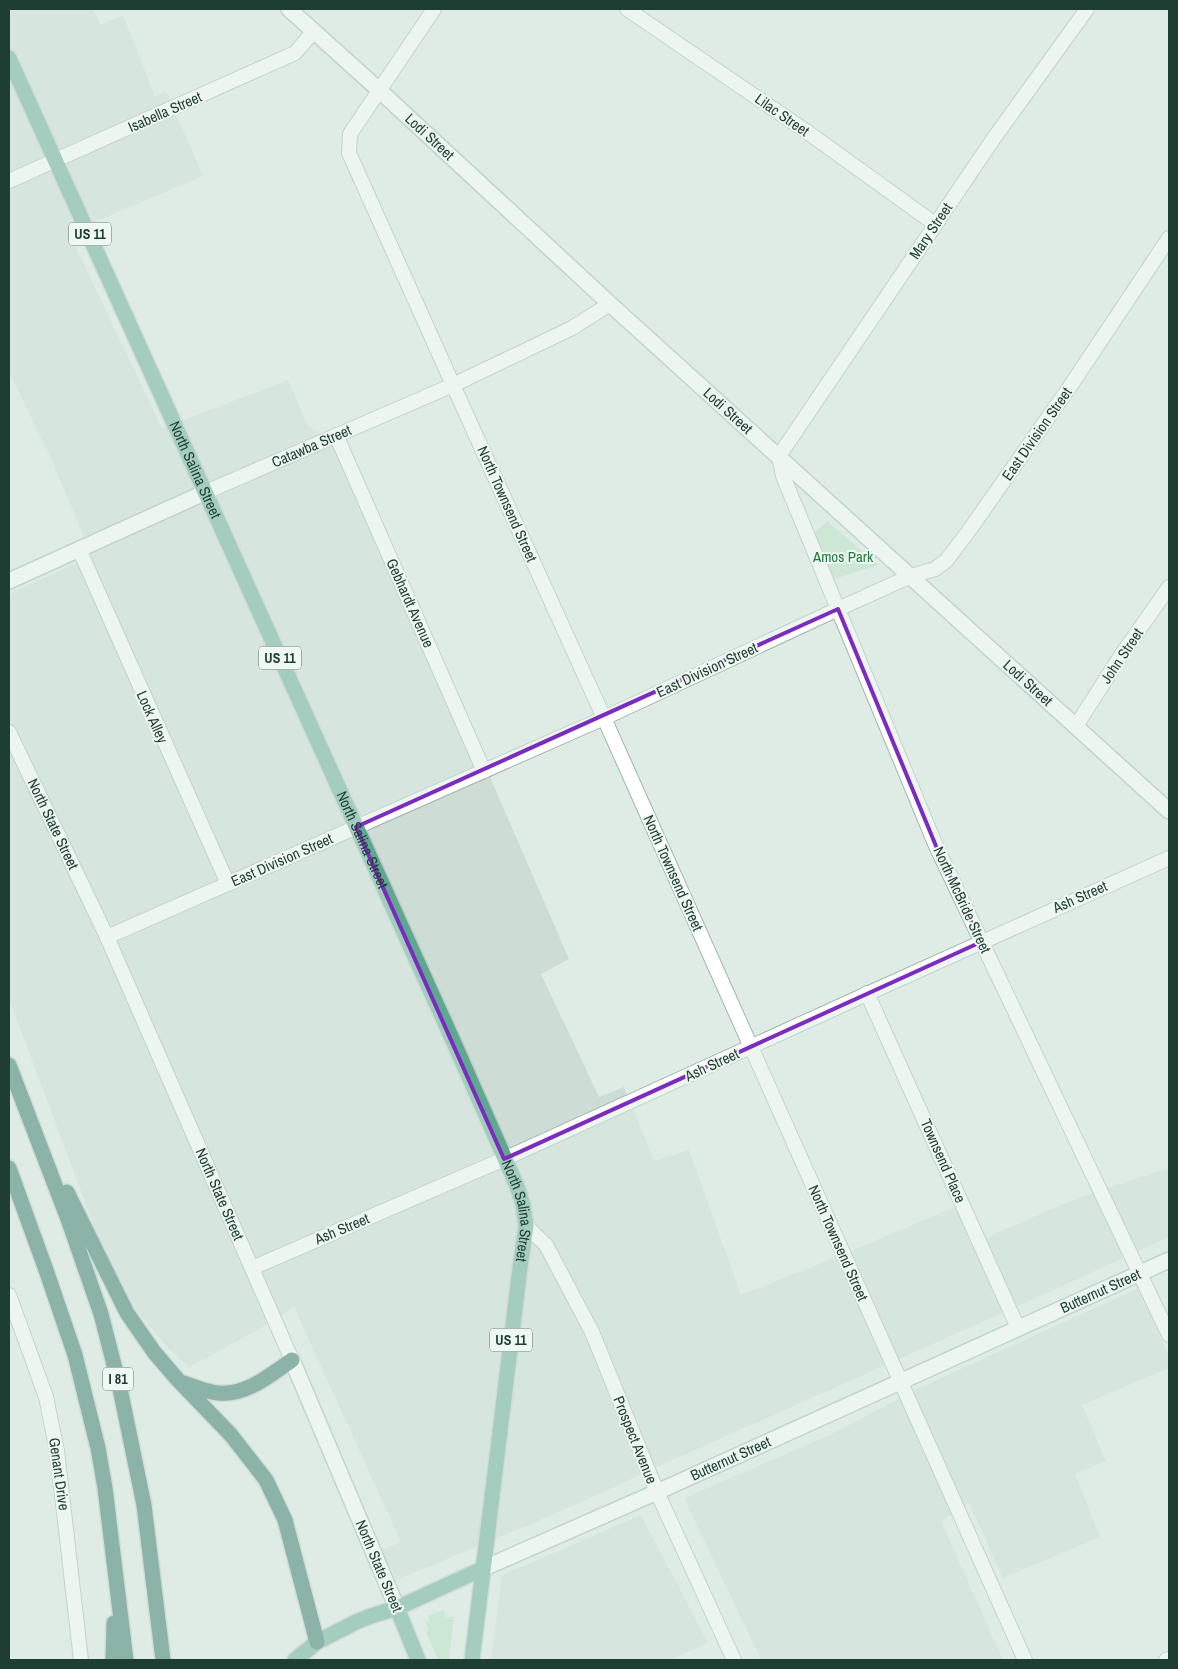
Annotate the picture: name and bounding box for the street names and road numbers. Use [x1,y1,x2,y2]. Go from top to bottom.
street label: Isabella Street [125,86,206,137]
street label: Lilac Street [751,88,814,141]
street label: Lodi Street [401,108,460,165]
street label: Mary Street [904,198,957,263]
road number: US 11 [69,222,111,245]
street label: Lodi Street [699,382,758,439]
street label: East Division Street [997,382,1077,485]
street label: North Salina Street [164,418,227,522]
street label: Catawba Street [268,419,355,472]
street label: North Townsend Street [472,442,543,566]
street label: Gebhardt Avenue [381,555,440,651]
street label: John Street [1095,623,1148,688]
street label: East Division Street [653,637,761,702]
road number: US 11 [259,646,301,670]
street label: Lodi Street [999,655,1058,711]
street label: Lock Alley [132,687,174,747]
street label: North State Street [23,775,84,873]
street label: North Salina Street [332,788,394,892]
street label: North Townsend Street [638,811,709,935]
street label: East Division Street [228,827,337,891]
street label: North McBride Street [929,843,997,957]
street label: Ash Street [1048,875,1111,918]
street label: Ash Street [680,1043,743,1087]
street label: Townsend Place [916,1116,971,1206]
street label: North State Street [191,1145,250,1244]
street label: North Salina Street [497,1156,537,1264]
street label: North Townsend Street [803,1181,874,1305]
street label: Ash Street [310,1207,373,1250]
street label: Butternut Street [1057,1263,1144,1318]
road number: US 11 [490,1328,532,1352]
road number: I 81 [103,1368,133,1390]
street label: Prospect Avenue [608,1393,663,1487]
street label: Butternut Street [687,1431,775,1486]
street label: Genant Drive [44,1436,75,1512]
street label: North State Street [351,1516,409,1616]

